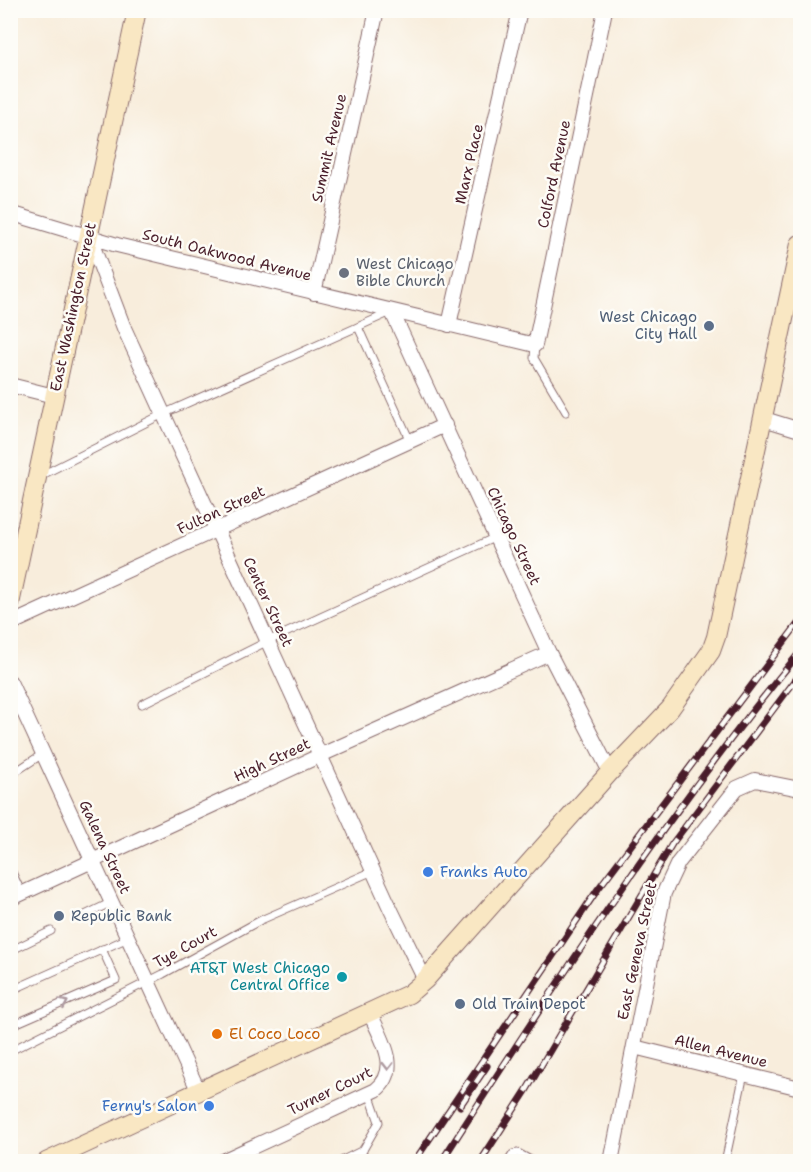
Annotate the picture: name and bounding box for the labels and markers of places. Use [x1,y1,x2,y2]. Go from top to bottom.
place label: West Chicago Bible Church [356,254,454,291]
marker: West Chicago Bible Church [337,266,351,280]
place label: West Chicago City Hall [599,307,697,344]
marker: West Chicago City Hall [702,319,716,333]
place label: Franks Auto [440,862,528,882]
marker: Franks Auto [421,865,435,879]
place label: Republic Bank [71,906,172,926]
marker: Republic Bank [52,909,66,923]
place label: AT&T West Chicago Central Office [190,958,330,995]
marker: AT&T West Chicago Central Office [335,970,349,984]
place label: Old Train Depot [472,994,586,1014]
marker: Old Train Depot [453,997,467,1011]
place label: El Coco Loco [229,1024,320,1044]
marker: El Coco Loco [210,1027,224,1041]
place label: Ferny's Salon [102,1096,197,1116]
marker: Ferny's Salon [202,1099,216,1113]

